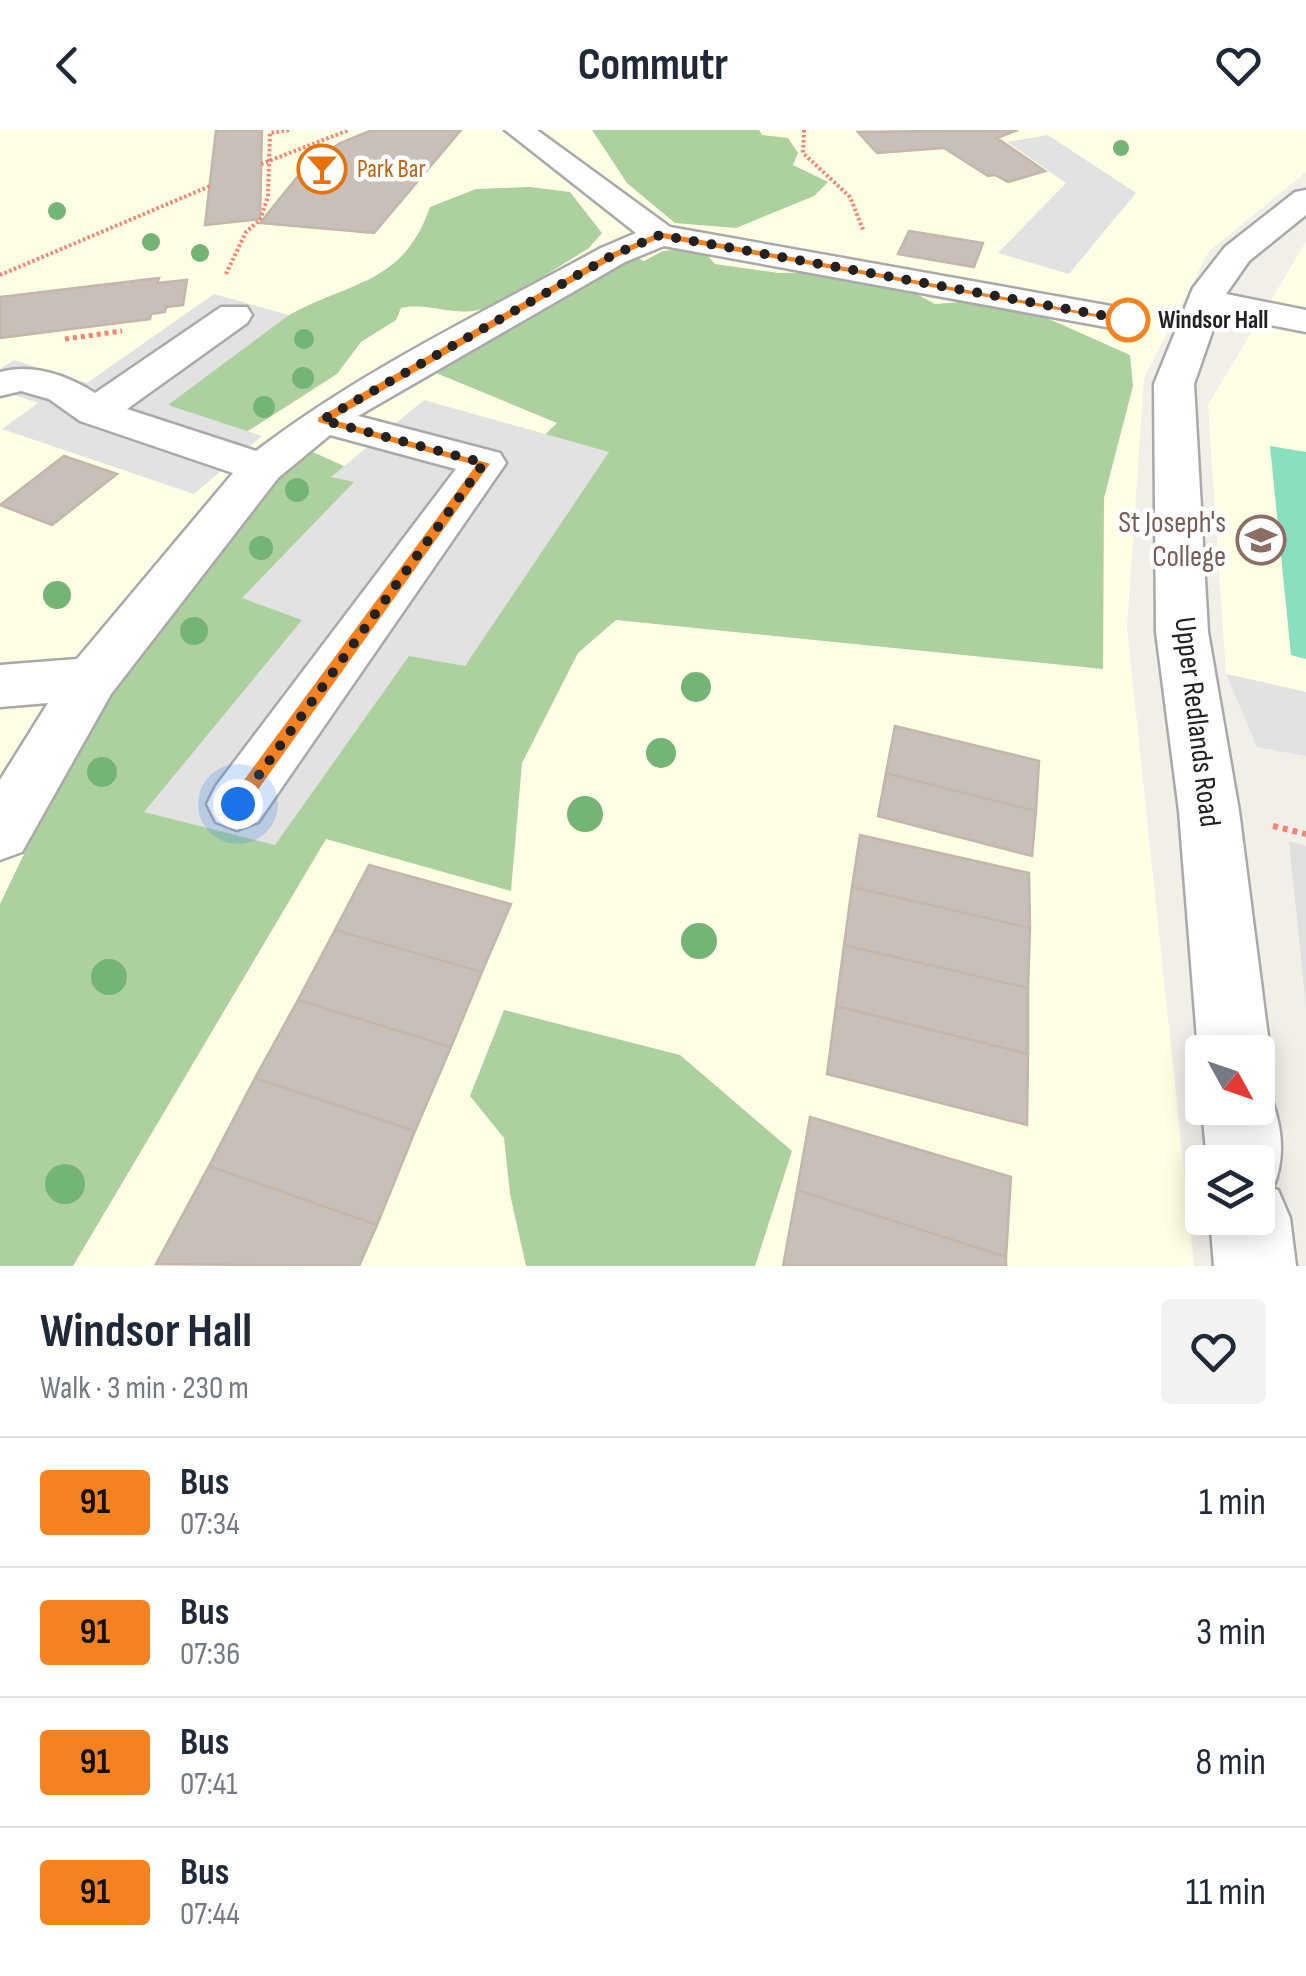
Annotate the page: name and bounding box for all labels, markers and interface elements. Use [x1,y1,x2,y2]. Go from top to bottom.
icon: back [40,38,95,93]
text: Commutr [578,38,728,93]
icon: heart [1211,38,1266,93]
bar icon: Park Bar [296,143,348,195]
place label: Park Bar [357,154,426,185]
marker: Windsor Hall [1107,299,1149,341]
place label: Windsor Hall [1158,305,1268,336]
place label: St Joseph's College [1118,505,1226,575]
school or university icon: St Joseph's College [1235,514,1287,566]
street label: Upper Redlands Road [1166,615,1228,829]
your location [213,779,263,829]
north arrow [1185,1035,1275,1125]
map controls [1185,1035,1275,1235]
button: layers [1185,1145,1275,1235]
button: heart [1161,1299,1266,1404]
text: Windsor Hall [40,1303,252,1360]
text: Walk · 3 min · 230 m [40,1369,249,1408]
text: Bus [180,1460,229,1505]
text: 1 min [1199,1480,1266,1525]
text: 91 [80,1481,110,1524]
text: 07:34 [180,1505,240,1544]
text: Bus [180,1590,229,1635]
text: 3 min [1196,1610,1266,1655]
text: 91 [80,1611,110,1654]
text: 07:36 [180,1635,240,1674]
text: Bus [180,1720,229,1765]
text: 8 min [1196,1740,1266,1785]
text: 91 [80,1741,110,1784]
text: 07:41 [180,1765,238,1804]
text: Bus [180,1850,229,1895]
text: 11 min [1186,1870,1266,1915]
text: 91 [80,1871,110,1914]
text: 07:44 [180,1895,240,1934]

